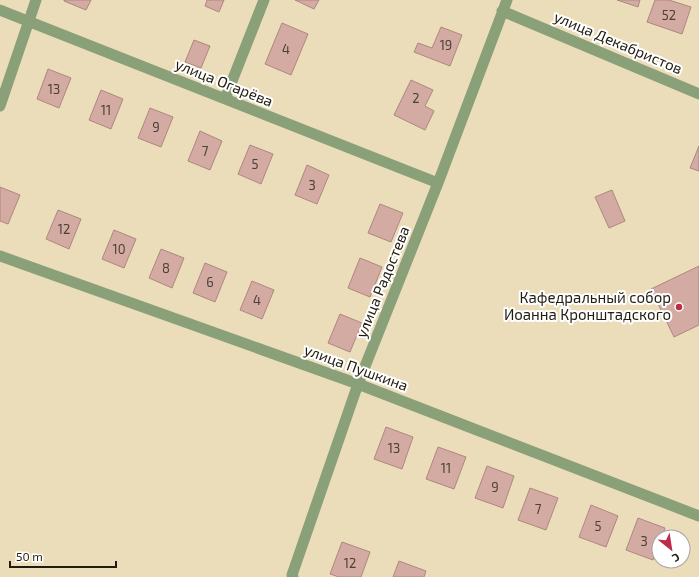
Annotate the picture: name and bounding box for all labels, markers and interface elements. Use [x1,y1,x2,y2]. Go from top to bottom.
street label: улица Декабристов [551,7,685,78]
house number: 52 [662,7,676,23]
house number: 19 [440,37,452,53]
house number: 4 [282,41,290,57]
street label: улица Огарёва [172,54,276,111]
house number: 13 [48,81,60,97]
house number: 2 [412,90,420,106]
house number: 11 [101,102,111,118]
house number: 9 [152,119,160,135]
house number: 7 [202,143,209,159]
house number: 5 [252,156,259,172]
house number: 3 [308,177,316,193]
house number: 12 [58,221,70,237]
street label: улица Радостева [351,223,414,341]
house number: 10 [112,241,126,257]
house number: 8 [162,260,170,276]
house number: 6 [206,274,214,290]
place label: Кафедральный собор Иоанна Кронштадского [504,288,671,323]
house number: 4 [253,292,261,308]
marker: Кафедральный собор Иоанна Кронштадского [674,302,684,312]
street label: улица Пушкина [302,340,411,395]
house number: 13 [388,440,400,456]
house number: 11 [441,460,451,476]
house number: 9 [491,479,499,495]
house number: 7 [535,501,542,517]
house number: 5 [595,518,602,534]
north arrow [651,529,691,569]
house number: 3 [640,533,648,549]
scale bar [10,543,116,569]
text: 50 m [16,549,43,563]
text: С [670,551,682,566]
house number: 12 [344,555,356,571]

